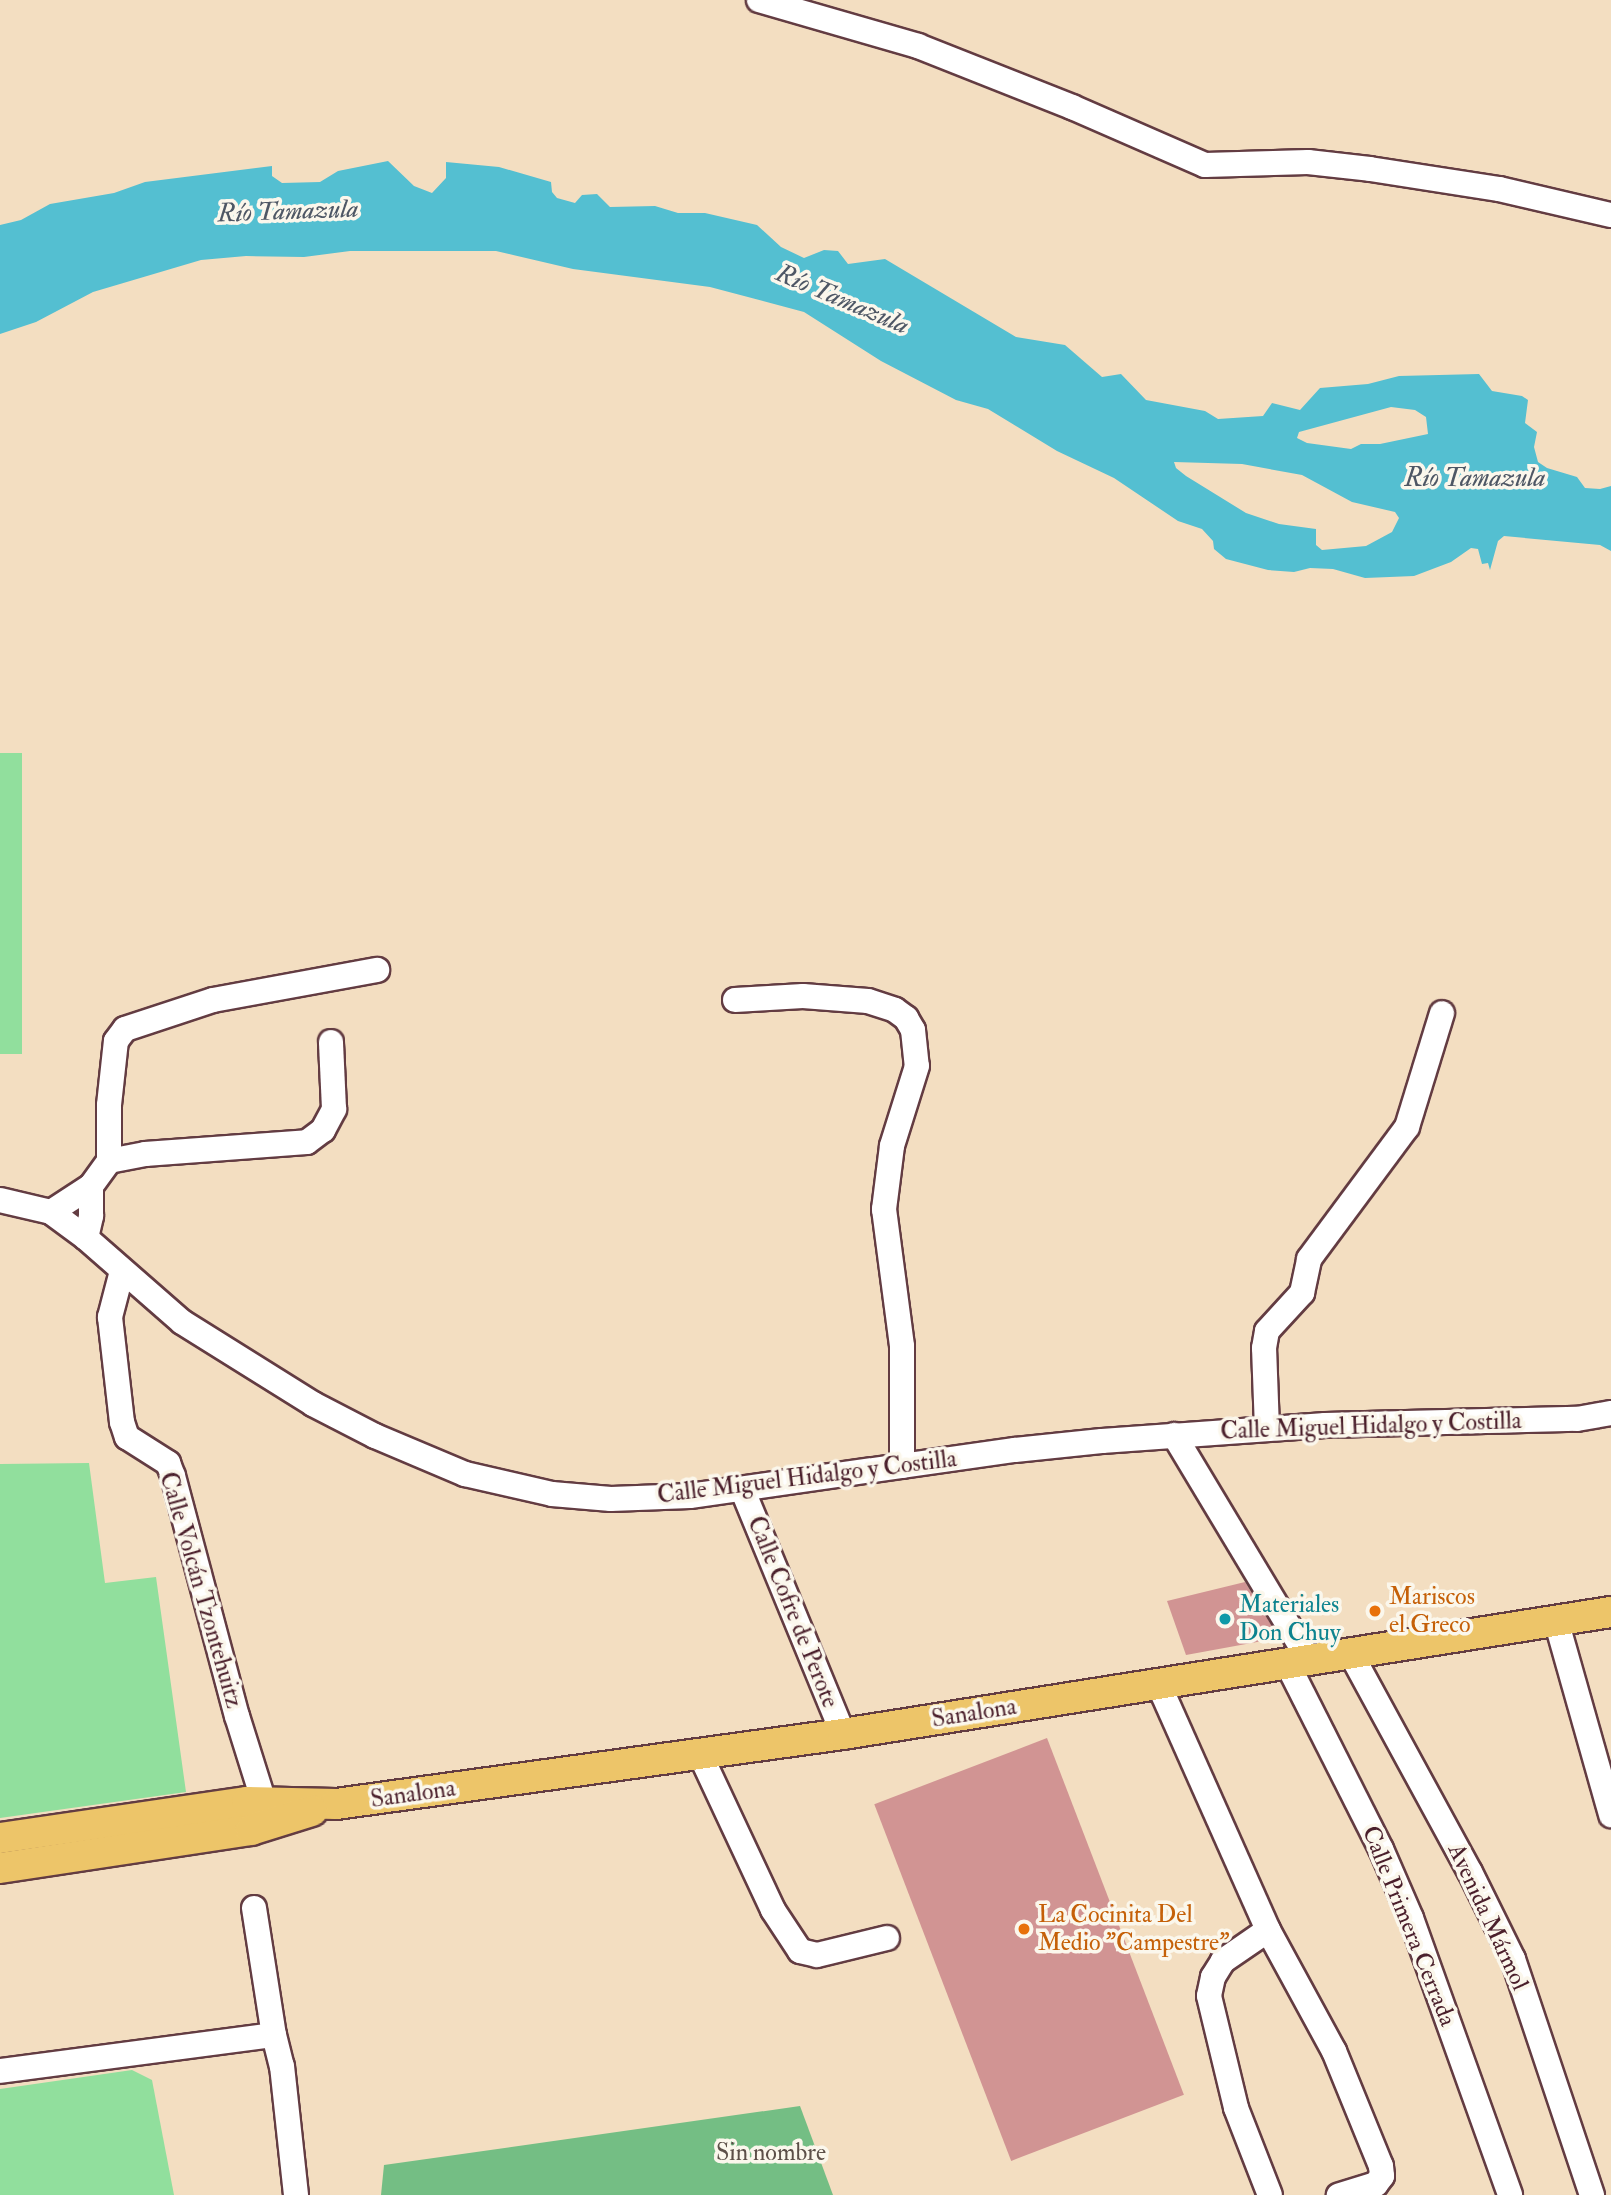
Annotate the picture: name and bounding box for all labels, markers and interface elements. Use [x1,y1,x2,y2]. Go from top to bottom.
water label: Río Tamazula [217,194,359,230]
water label: Río Tamazula [771,258,913,342]
water label: Río Tamazula [1404,463,1546,495]
street label: Calle Miguel Hidalgo y Costilla [1220,1406,1522,1446]
street label: Calle Miguel Hidalgo y Costilla [656,1444,958,1510]
street label: Calle Volcán Tzontehuitz [154,1469,248,1711]
street label: Calle Cofre de Perote [741,1512,845,1712]
place label: Mariscos el Greco [1389,1583,1475,1639]
place label: Materiales Don Chuy [1239,1591,1340,1647]
marker: Mariscos el Greco [1367,1603,1383,1619]
marker: Materiales Don Chuy [1217,1611,1233,1627]
street label: Sanalona [930,1692,1018,1734]
street label: Sanalona [369,1774,457,1814]
street label: Calle Primera Cerrada [1356,1822,1462,2030]
street label: Avenida Mármol [1442,1839,1534,1995]
place label: La Cocinita Del Medio "Campestre" [1038,1901,1230,1957]
marker: La Cocinita Del Medio "Campestre" [1016,1921,1032,1937]
park label: Sin nombre [716,2139,826,2167]

